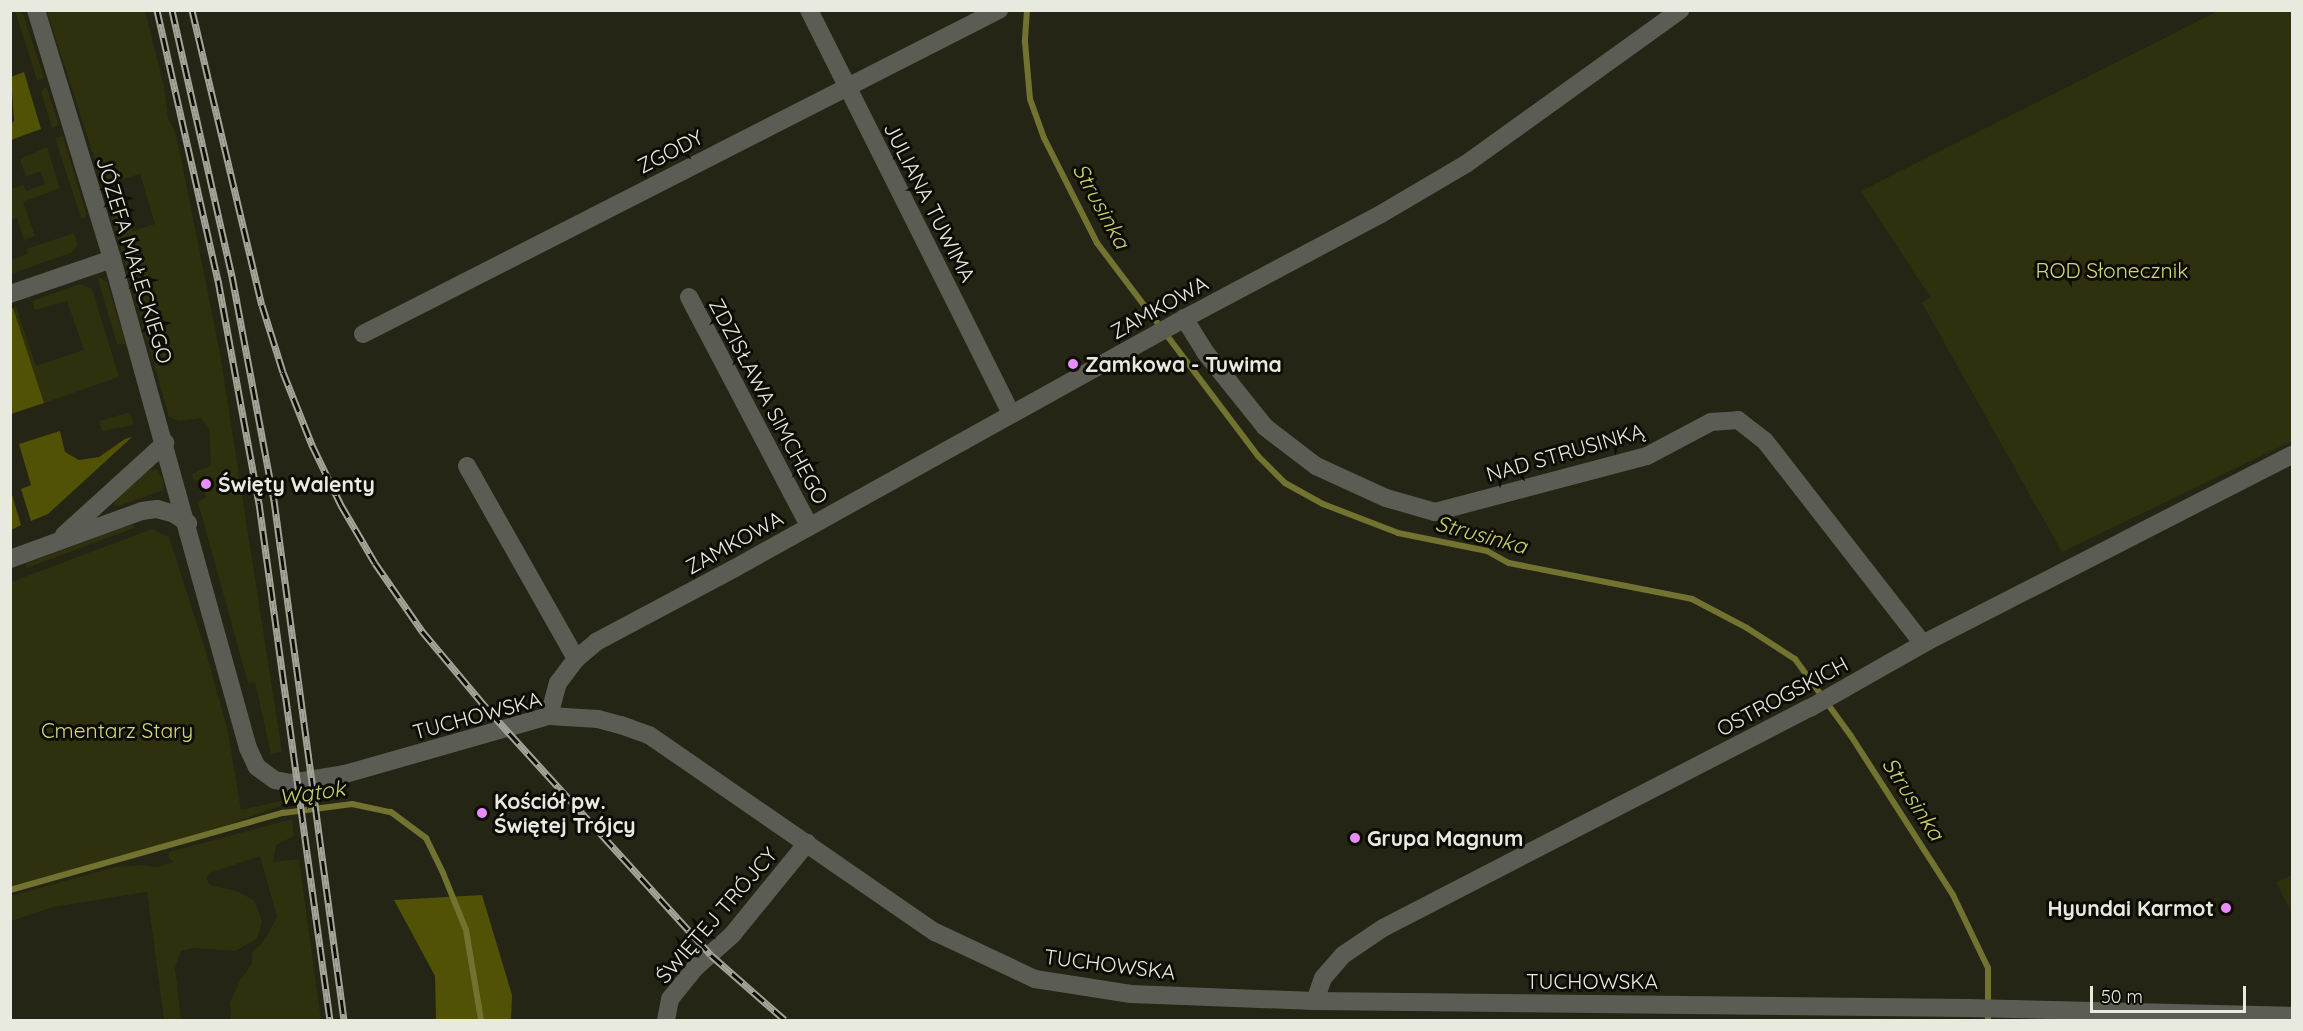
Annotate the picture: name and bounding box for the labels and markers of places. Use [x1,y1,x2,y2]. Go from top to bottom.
place label: Zamkowa - Tuwima [1085,351,1282,377]
marker: Zamkowa - Tuwima [1066,357,1080,371]
place label: Święty Walenty [218,471,375,497]
marker: Święty Walenty [199,477,213,491]
place label: Kościół pw. Świętej Trójcy [494,788,636,838]
marker: Kościół pw. Świętej Trójcy [475,806,489,820]
place label: Grupa Magnum [1367,825,1523,851]
marker: Grupa Magnum [1348,831,1362,845]
place label: Hyundai Karmot [2047,895,2214,921]
marker: Hyundai Karmot [2219,901,2233,915]

